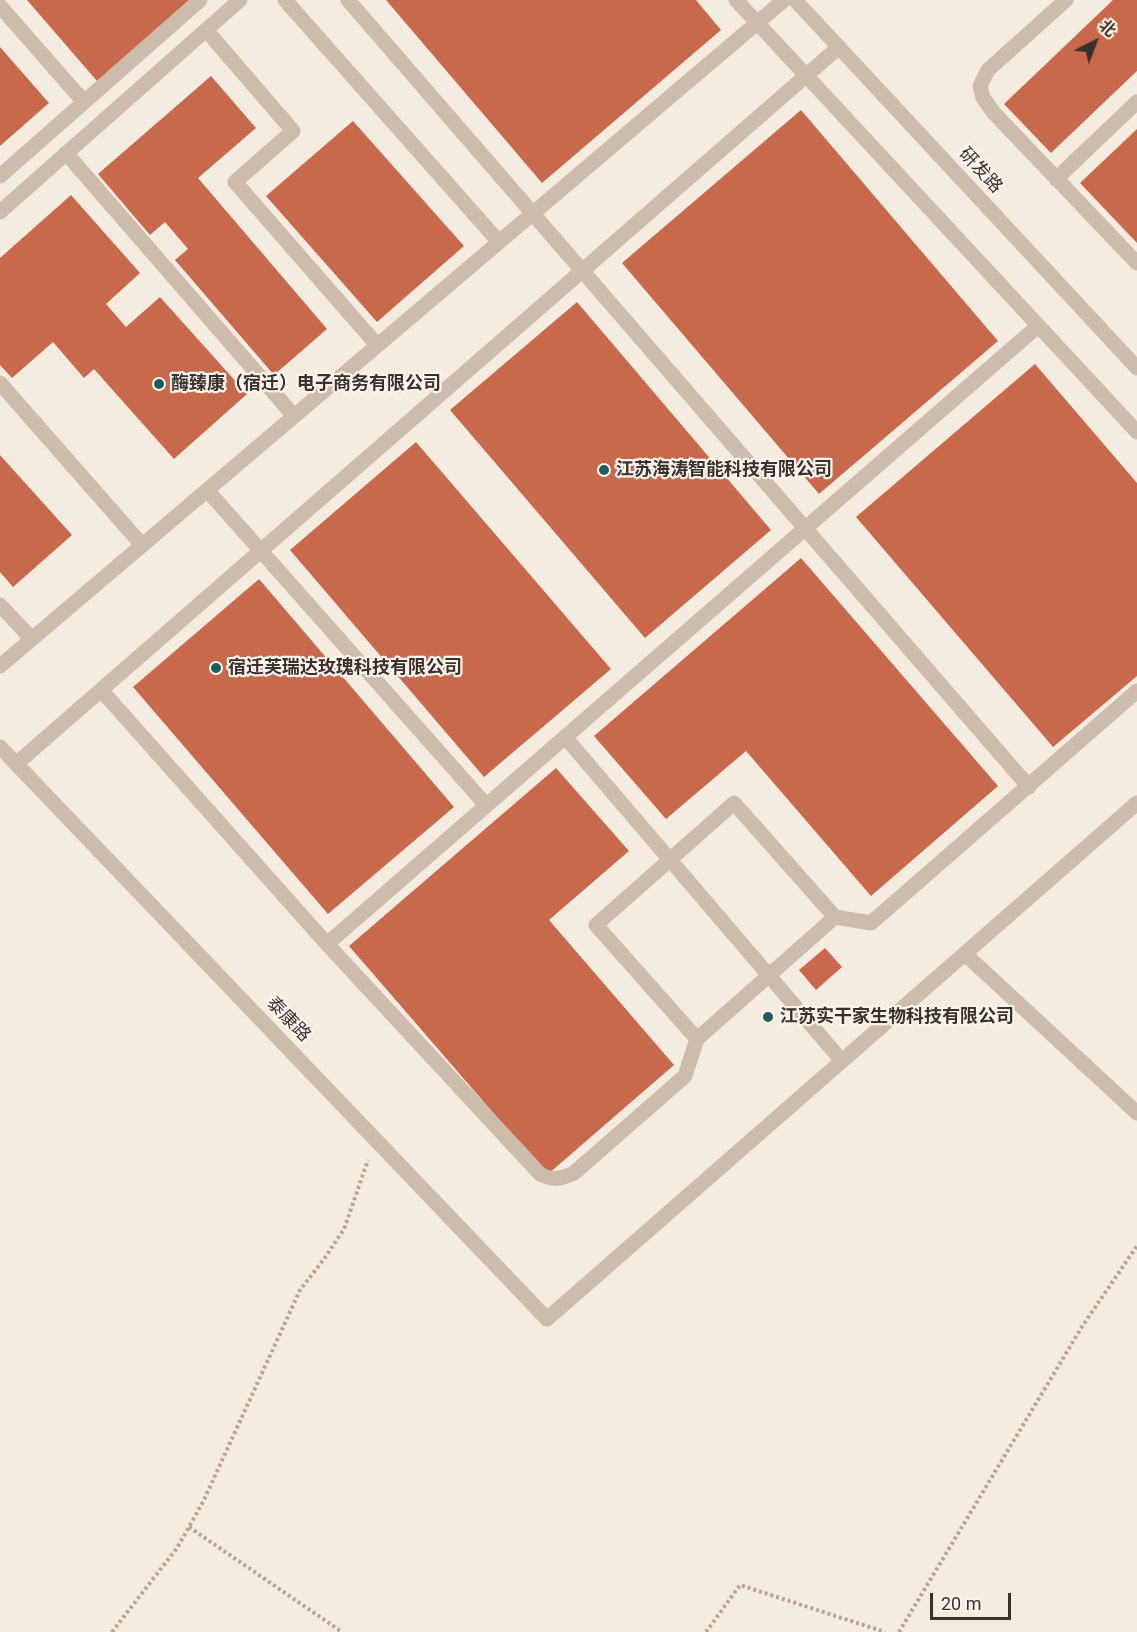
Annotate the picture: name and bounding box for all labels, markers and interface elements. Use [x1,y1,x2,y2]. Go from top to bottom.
north arrow [1065,12,1125,72]
text: 北 [1095,16,1120,41]
street label: 研发路 [954,144,1006,198]
place label: 酶臻康（宿迁）电子商务有限公司 [171,373,441,395]
marker: 酶臻康（宿迁）电子商务有限公司 [152,377,166,391]
place label: 江苏海涛智能科技有限公司 [616,459,832,481]
marker: 江苏海涛智能科技有限公司 [597,463,611,477]
place label: 宿迁芙瑞达玫瑰科技有限公司 [228,657,462,679]
marker: 宿迁芙瑞达玫瑰科技有限公司 [209,661,223,675]
street label: 泰康路 [261,993,315,1047]
place label: 江苏实干家生物科技有限公司 [780,1006,1014,1028]
marker: 江苏实干家生物科技有限公司 [761,1010,775,1024]
scale bar [933,1581,1014,1619]
text: 20 m [941,1593,981,1614]

